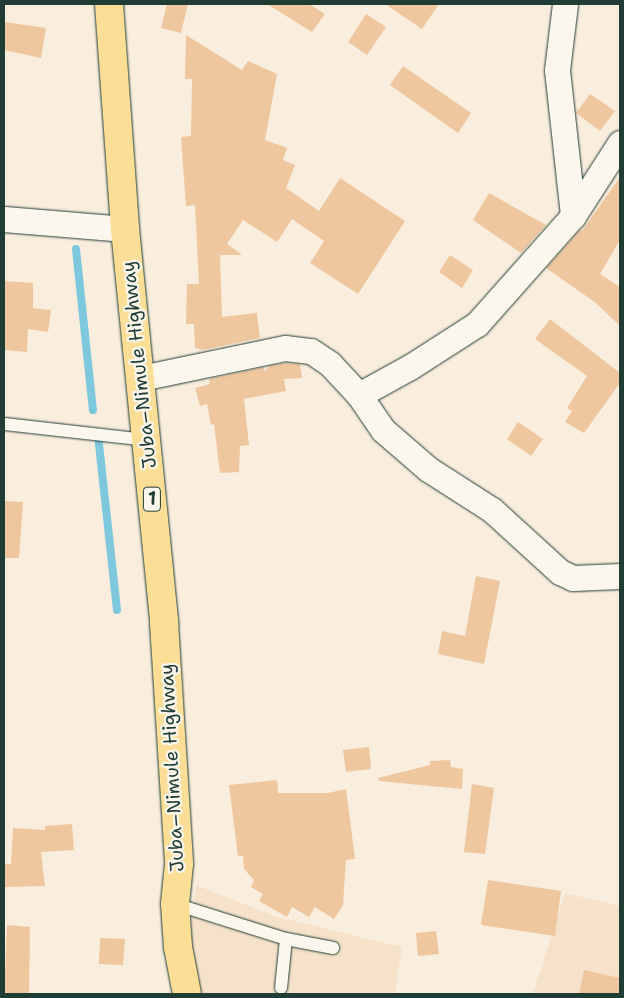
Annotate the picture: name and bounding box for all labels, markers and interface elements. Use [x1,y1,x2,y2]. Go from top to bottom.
street label: Juba–Nimule Highway [117,260,161,470]
road number: 1 [142,484,162,514]
street label: Juba–Nimule Highway [155,663,189,873]

